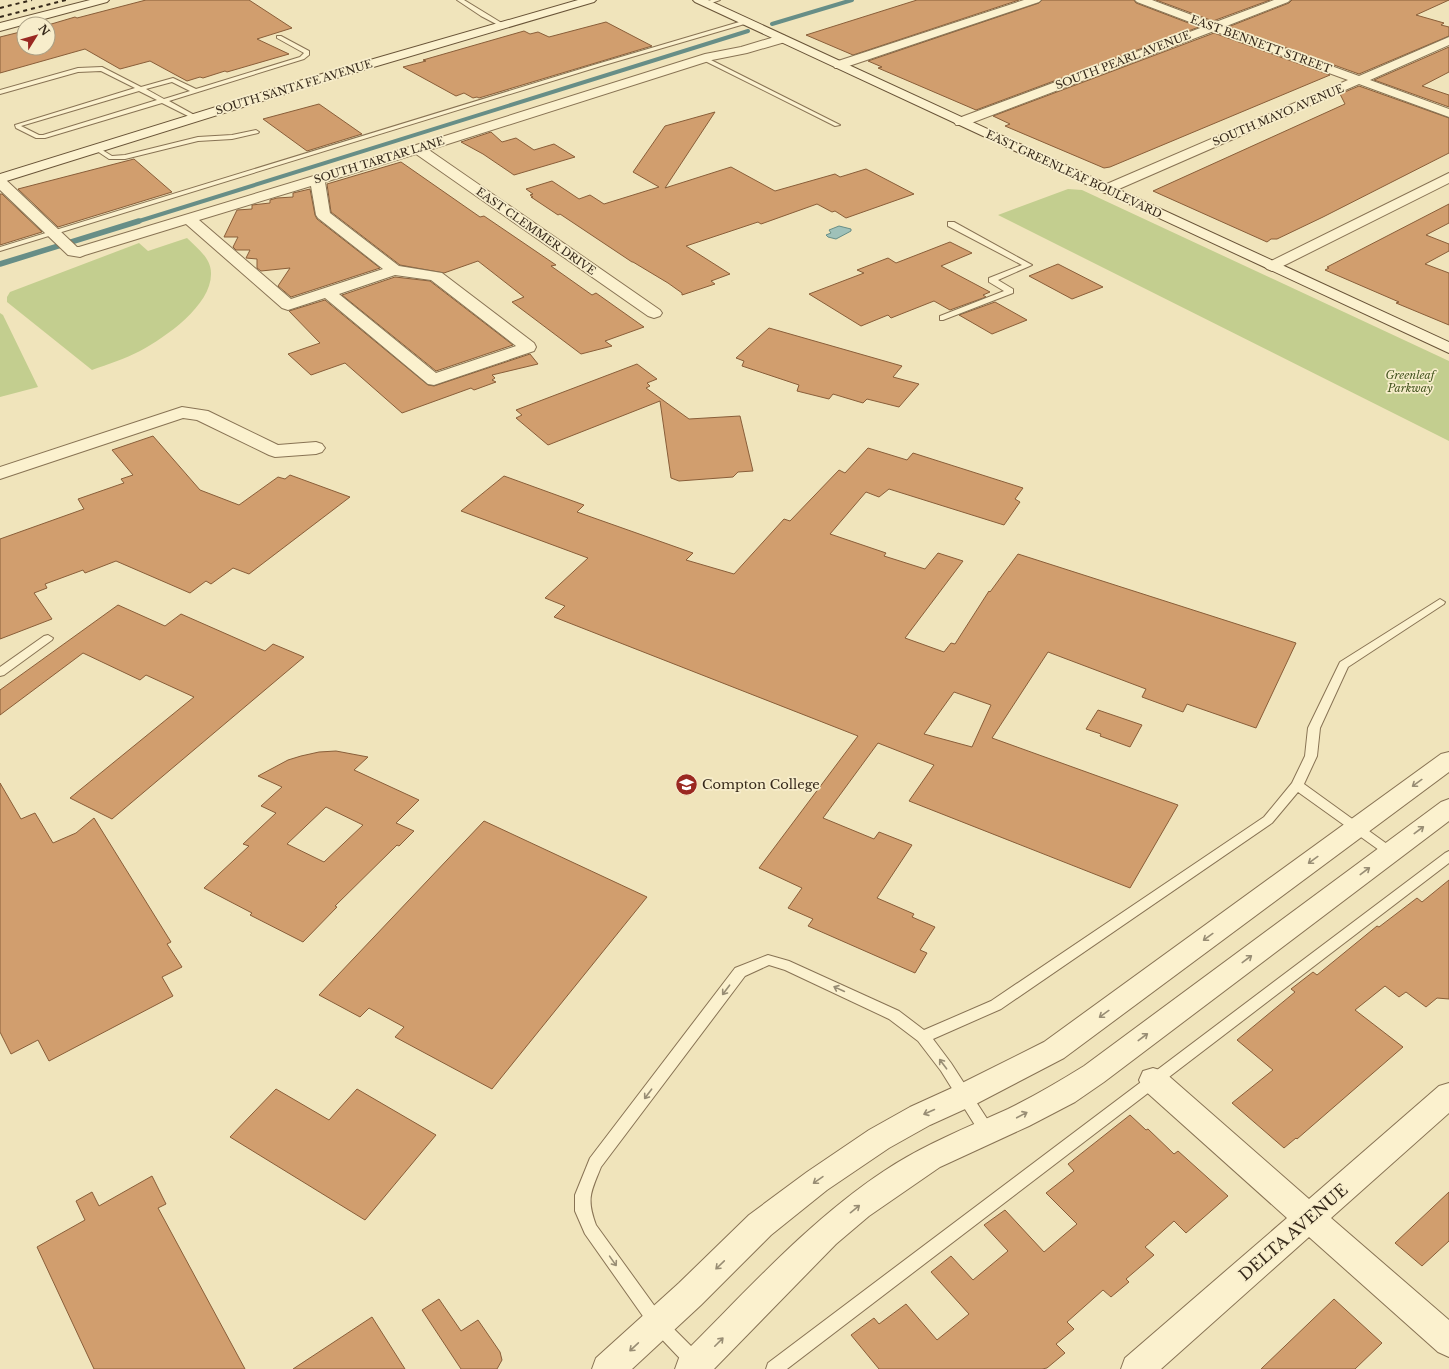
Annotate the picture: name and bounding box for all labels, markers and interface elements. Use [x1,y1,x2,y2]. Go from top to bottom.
street label: EAST BENNETT STREET [1189,12,1334,76]
north arrow [16,16,56,56]
text: N [35,22,53,39]
street label: SOUTH PEARL AVENUE [1053,28,1193,92]
street label: SOUTH SANTA FE AVENUE [214,56,374,118]
street label: SOUTH MAYO AVENUE [1210,81,1346,149]
street label: EAST GREENLEAF BOULEVARD [984,127,1165,221]
street label: SOUTH TARTAR LANE [312,133,446,187]
street label: EAST CLEMMER DRIVE [473,184,599,278]
park label: Greenleaf Parkway [1385,368,1437,395]
school or university icon: Compton College [674,771,700,797]
place label: Compton College [702,776,820,793]
one-way arrow [1412,778,1423,787]
one-way arrow [1414,826,1425,834]
one-way arrow [1308,856,1319,864]
one-way arrow [1359,867,1370,875]
one-way arrow [1203,933,1214,941]
one-way arrow [1242,955,1253,964]
one-way arrow [722,984,731,995]
one-way arrow [834,985,846,993]
one-way arrow [1099,1010,1110,1019]
one-way arrow [1138,1033,1149,1042]
one-way arrow [939,1058,947,1069]
one-way arrow [644,1088,652,1099]
one-way arrow [923,1109,935,1116]
one-way arrow [1016,1111,1028,1118]
one-way arrow [813,1176,824,1184]
street label: DELTA AVENUE [1234,1179,1352,1285]
one-way arrow [850,1204,861,1213]
one-way arrow [609,1255,617,1266]
one-way arrow [715,1260,725,1270]
one-way arrow [714,1337,724,1347]
one-way arrow [629,1342,639,1351]

